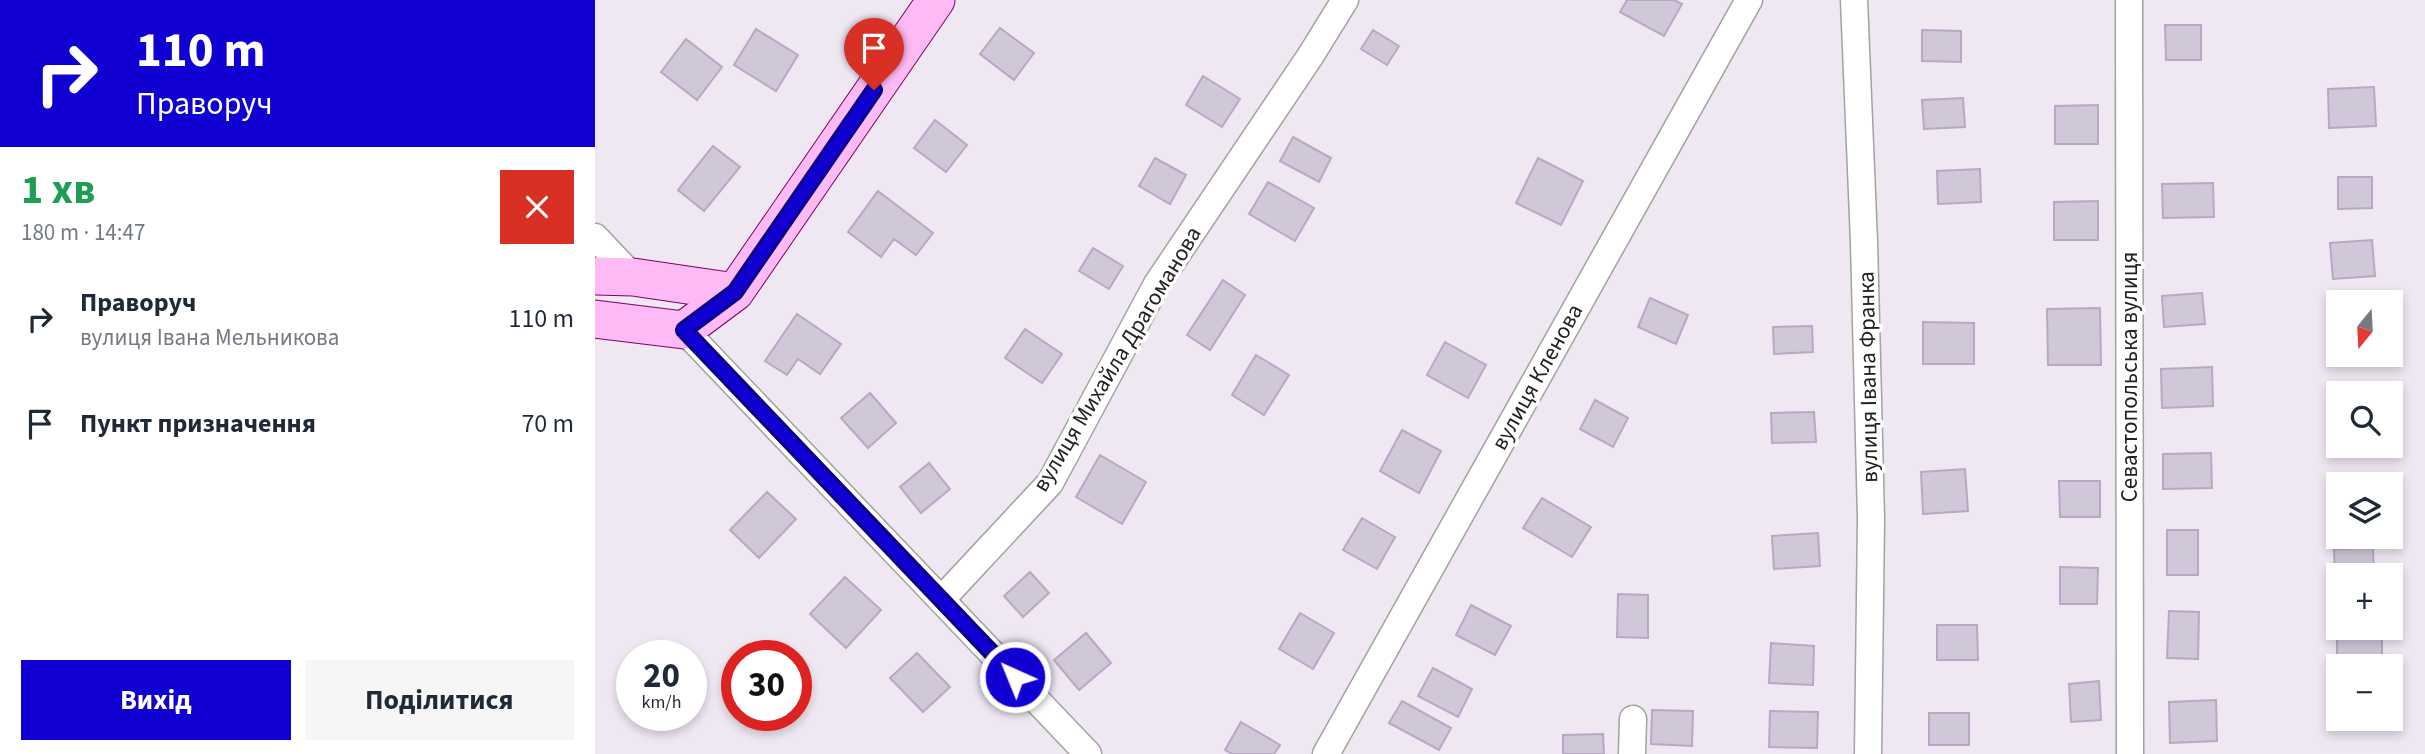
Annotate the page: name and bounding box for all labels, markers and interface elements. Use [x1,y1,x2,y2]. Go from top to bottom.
text: 110 m [136,16,265,86]
pin [844,18,904,90]
icon: right [21,28,112,119]
icon: arrive [855,29,893,67]
text: Праворуч [136,81,273,127]
text: 1 хв [21,160,95,220]
button: close [500,170,574,244]
text: 180 m · 14:47 [21,216,145,249]
street label: вулиця Михайла Драгоманова [1024,220,1210,498]
street label: Севастопольська вулиця [2113,252,2146,502]
street label: вулиця Івана Франка [1850,271,1886,483]
text: Праворуч [80,284,196,321]
north arrow [2326,290,2403,368]
map controls [2326,290,2403,731]
street label: вулиця Кленова [1483,298,1591,456]
icon: right [21,300,59,338]
text: 110 m [508,300,574,337]
text: вулиця Івана Мельникова [80,321,339,354]
button: search [2326,381,2403,458]
icon: arrive [21,405,59,443]
text: Пункт призначення [80,405,316,442]
text: 70 m [521,405,574,442]
button: layers [2326,472,2403,549]
button: + [2326,563,2403,640]
speed limit sign: 30 [721,640,812,731]
position arrow [978,640,1052,714]
text: 20 [643,651,680,701]
button: − [2326,654,2403,731]
button: Вихід [21,660,291,740]
button: Поділитися [305,660,574,740]
text: km/h [642,690,681,715]

